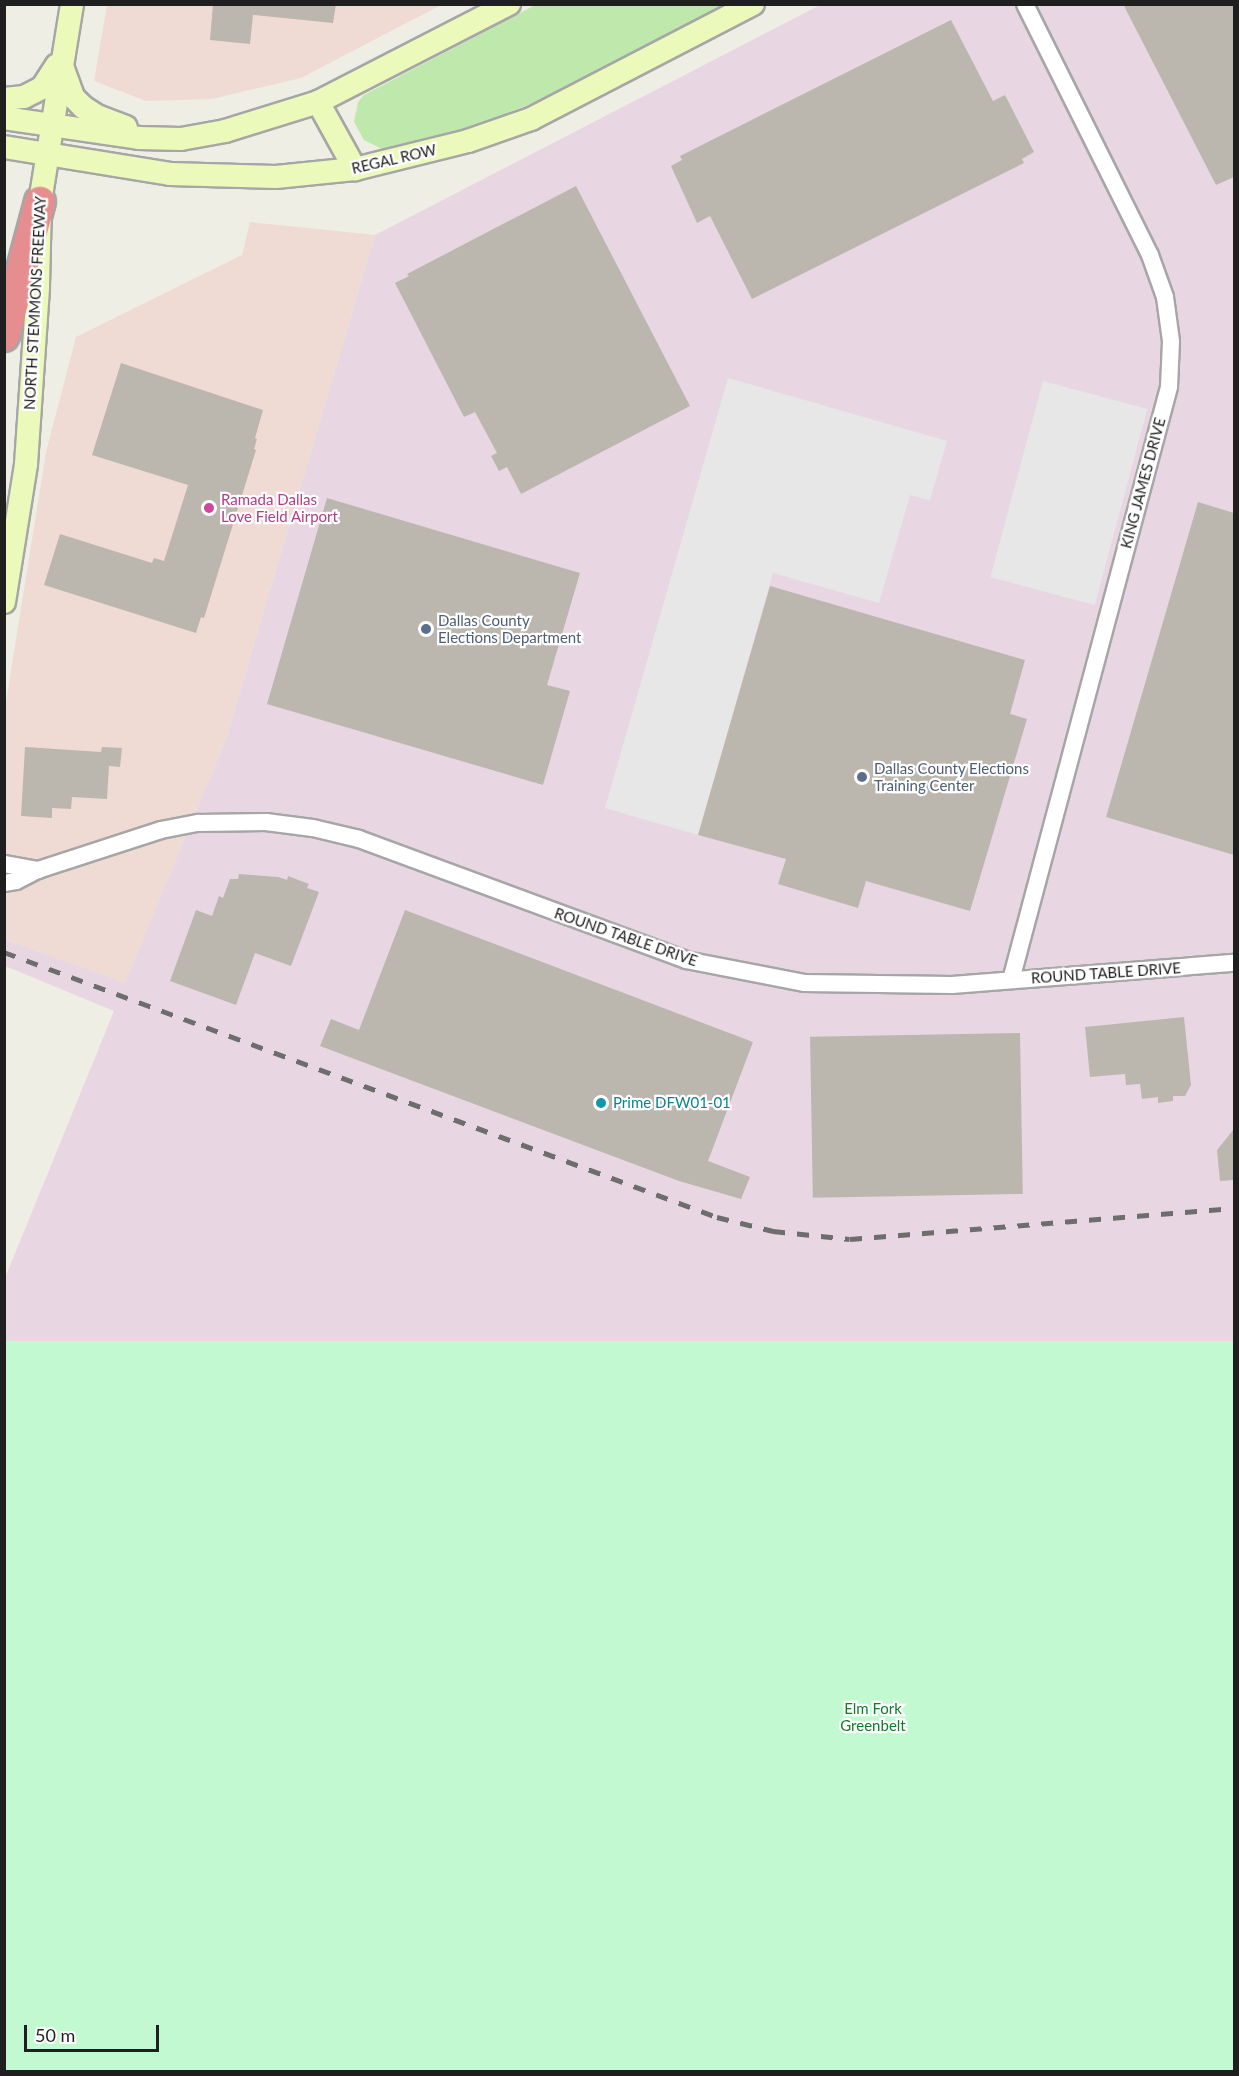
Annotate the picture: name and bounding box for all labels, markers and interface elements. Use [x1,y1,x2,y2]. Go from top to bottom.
street label: REGAL ROW [350,140,438,178]
street label: NORTH STEMMONS FREEWAY [20,196,50,410]
street label: KING JAMES DRIVE [1117,415,1169,551]
place label: Ramada Dallas Love Field Airport [221,490,338,525]
marker: Ramada Dallas Love Field Airport [202,501,216,515]
place label: Dallas County Elections Department [438,611,581,646]
marker: Dallas County Elections Department [419,622,433,636]
place label: Dallas County Elections Training Center [874,759,1029,794]
marker: Dallas County Elections Training Center [855,770,869,784]
street label: ROUND TABLE DRIVE [552,904,700,970]
street label: ROUND TABLE DRIVE [1030,959,1182,987]
place label: Prime DFW01-01 [613,1094,731,1112]
marker: Prime DFW01-01 [594,1096,608,1110]
park label: Elm Fork Greenbelt [840,1699,906,1734]
scale bar [27,2013,162,2051]
text: 50 m [35,2024,75,2046]

